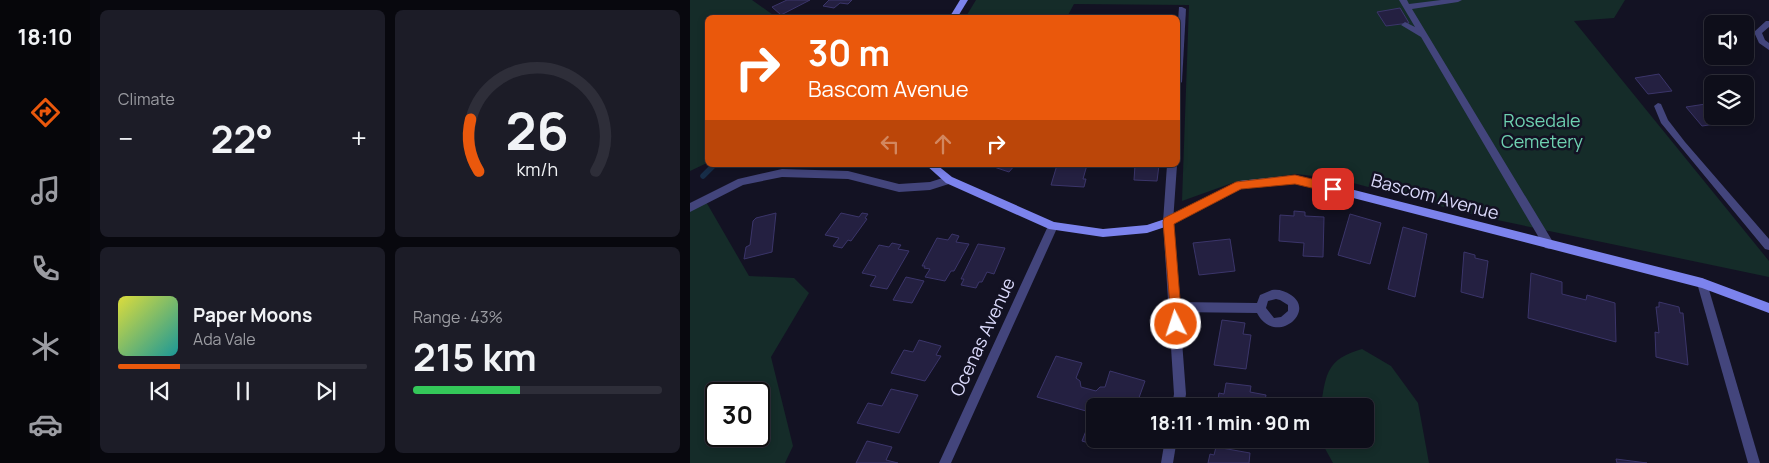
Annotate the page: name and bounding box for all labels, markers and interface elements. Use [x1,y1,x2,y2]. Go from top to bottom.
map controls [1704,15,1754,125]
button: sound [1704,15,1754,65]
text: 18:10 [18,22,72,52]
text: 30 m [808,29,890,77]
icon: right [725,35,790,100]
text: Bascom Avenue [808,74,969,104]
button: layers [1704,75,1754,125]
text: Climate [118,88,175,110]
icon: directions [28,95,63,130]
text: 26 [506,95,569,166]
park label: Rosedale Cemetery [1501,108,1584,153]
text: 22° [211,112,273,164]
text: − [118,119,133,157]
text: + [351,119,367,157]
icon: left [876,130,904,158]
icon: ahead [929,130,957,158]
icon: right [982,130,1010,158]
text: km/h [517,157,558,181]
street label: Bascom Avenue [1369,167,1502,225]
pin [1312,168,1354,210]
icon: music [28,173,63,208]
icon: arrive [1319,175,1347,203]
icon: phone [28,251,63,286]
street label: Ocenas Avenue [944,273,1020,400]
position arrow [1149,297,1201,349]
text: Paper Moons [193,302,312,328]
text: Range · 43% [413,306,503,328]
text: Ada Vale [193,328,256,350]
icon: climate [28,329,63,364]
text: 215 km [413,330,537,382]
icon: previous [146,377,174,405]
icon: pause [229,377,257,405]
icon: next [312,377,340,405]
speed limit sign: 30 [705,382,770,447]
icon: car [28,407,63,442]
text: 18:11 · 1 min · 90 m [1150,410,1310,436]

